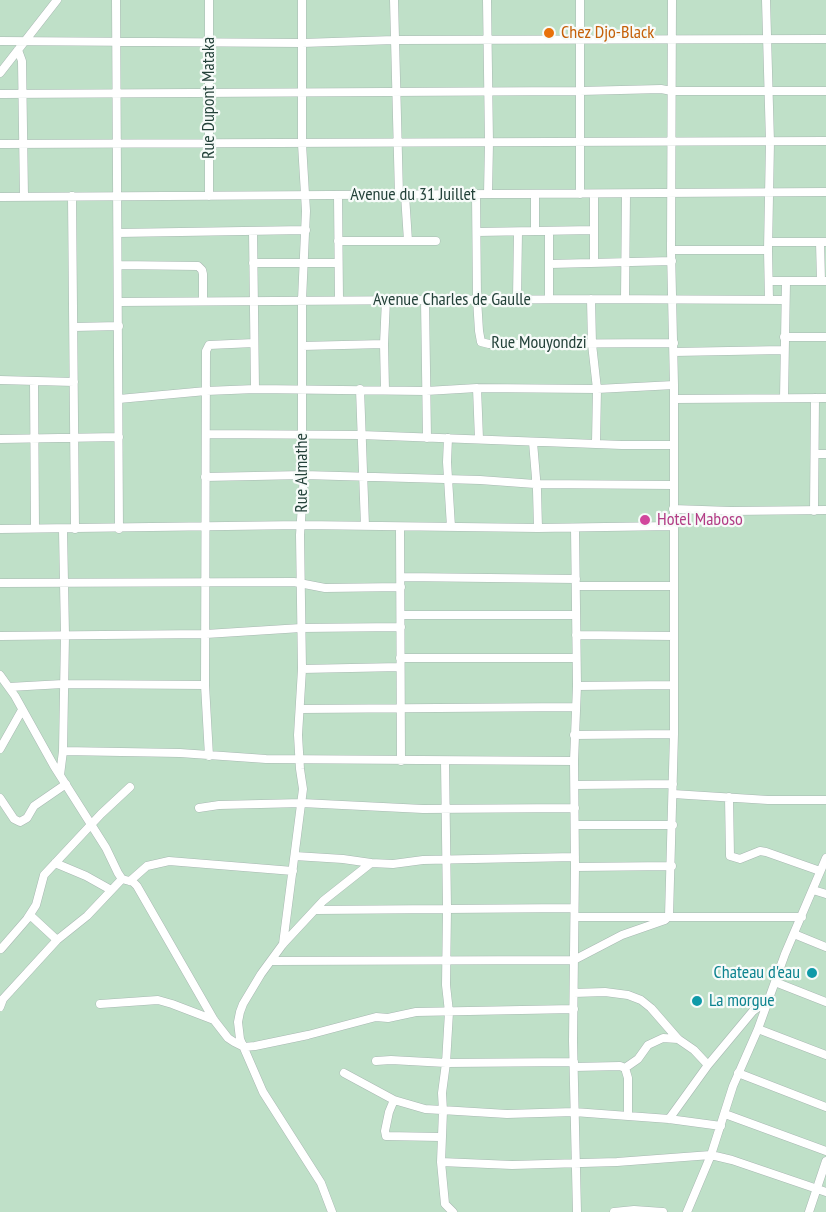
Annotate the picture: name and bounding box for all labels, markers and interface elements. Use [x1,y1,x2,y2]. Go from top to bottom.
place label: Chez Djo-Black [561,22,654,44]
marker: Chez Djo-Black [542,26,556,40]
street label: Rue Dupont Mataka [198,37,220,159]
street label: Avenue du 31 Juillet [350,184,476,206]
street label: Avenue Charles de Gaulle [373,289,531,311]
street label: Rue Mouyondzi [491,332,587,354]
street label: Rue Almathe [291,433,313,513]
place label: Hotel Maboso [657,509,743,531]
marker: Hotel Maboso [638,513,652,527]
place label: Chateau d'eau [714,962,800,984]
marker: Chateau d'eau [805,966,819,980]
place label: La morgue [709,990,775,1012]
marker: La morgue [690,994,704,1008]

